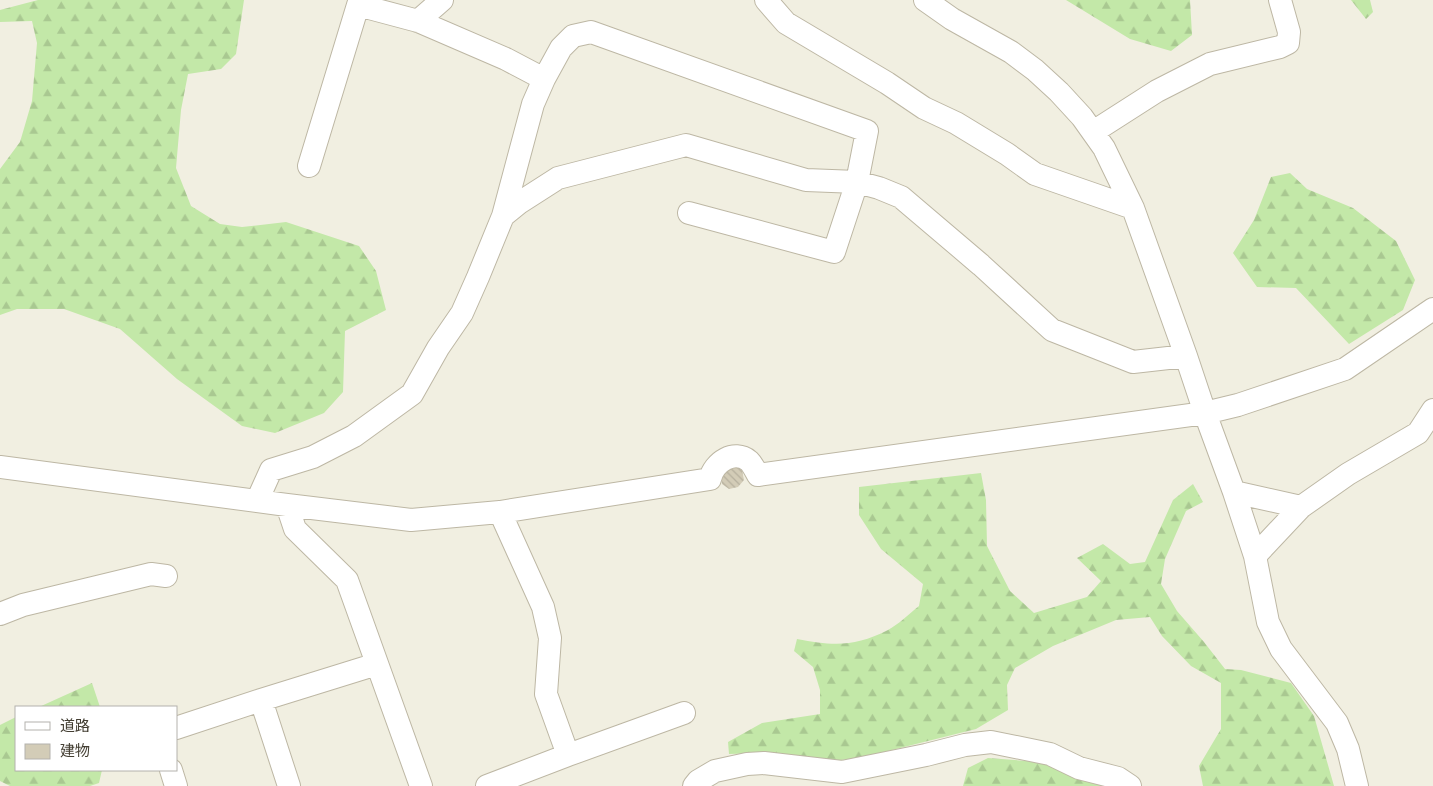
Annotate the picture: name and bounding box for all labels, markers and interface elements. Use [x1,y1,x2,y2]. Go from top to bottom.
legend [15,706,178,771]
text: 道路 [60,716,90,735]
text: 建物 [60,741,90,760]

